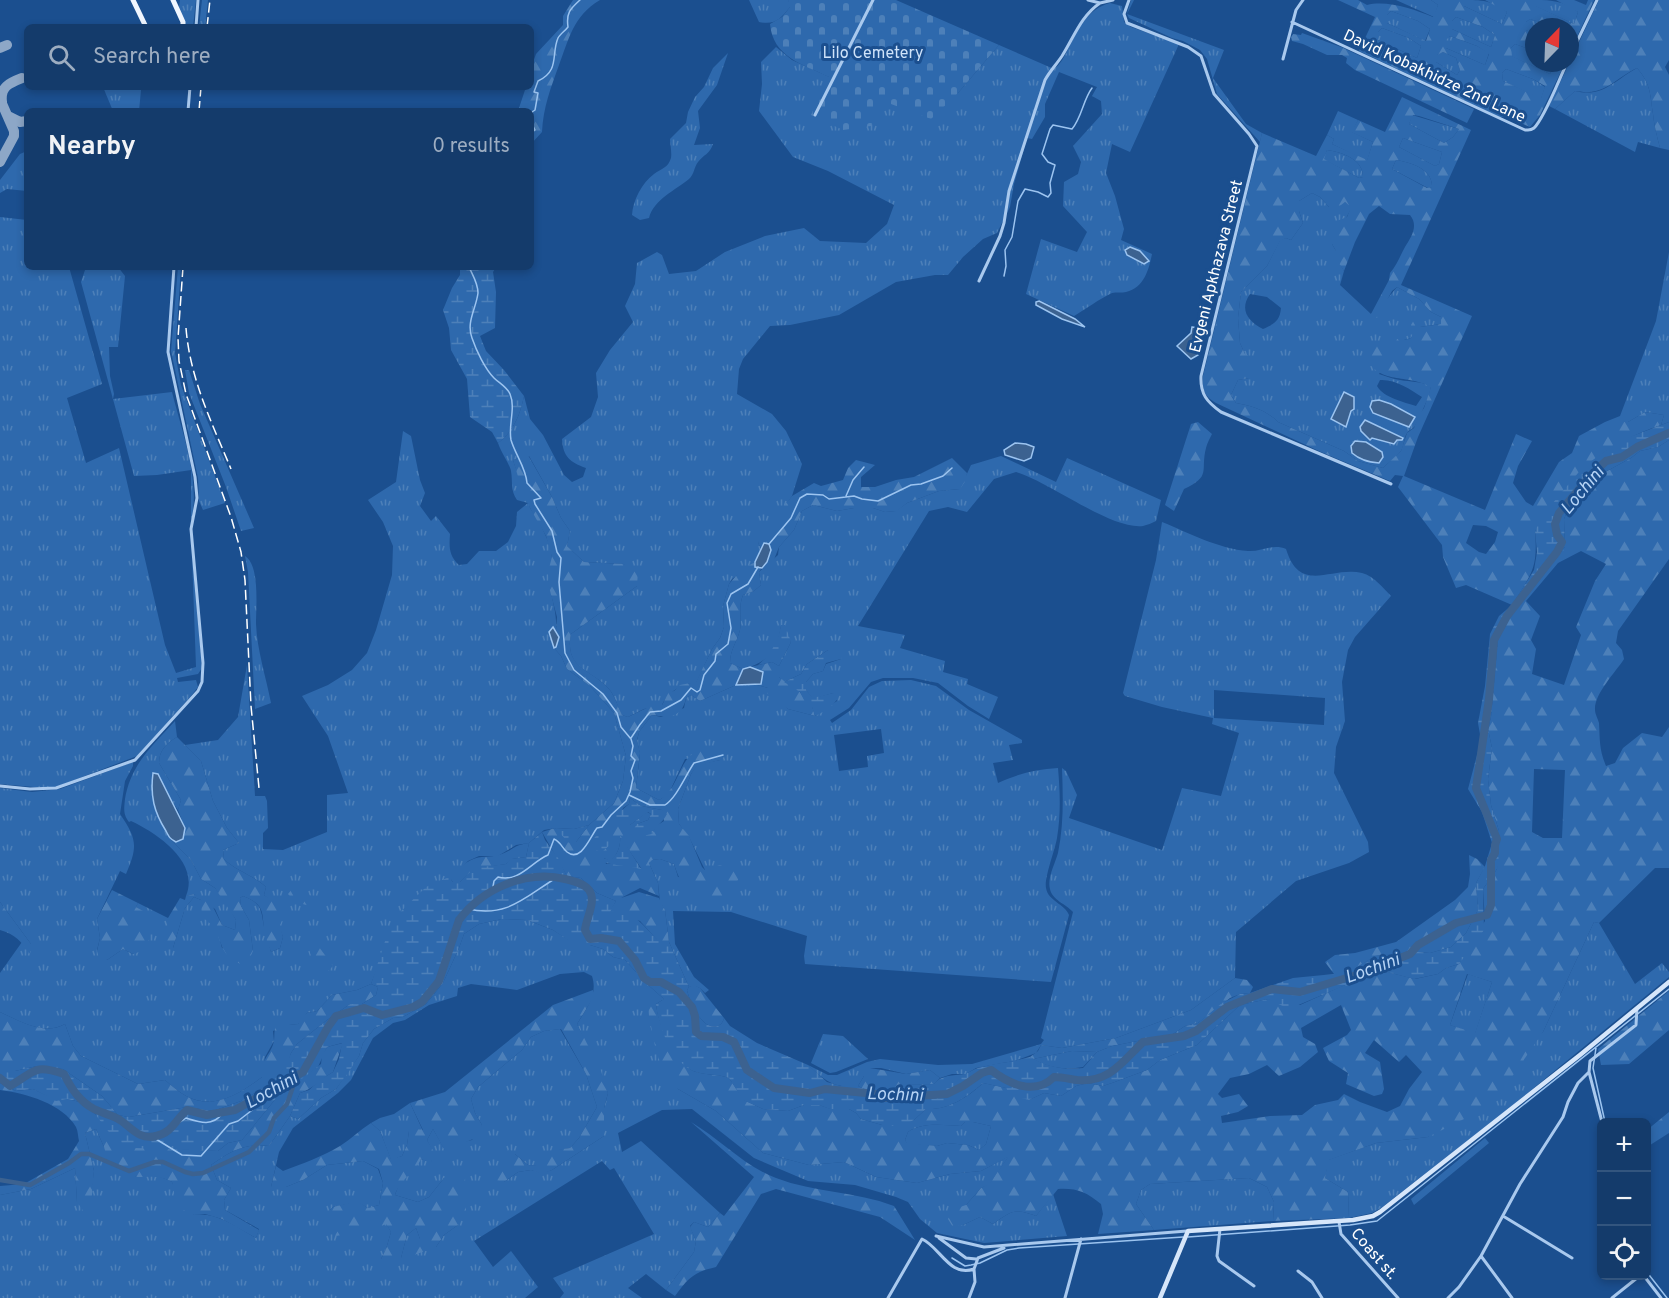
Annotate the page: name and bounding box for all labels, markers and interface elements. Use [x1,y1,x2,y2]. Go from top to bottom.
north arrow [1525,18,1579,72]
search box [24,24,534,90]
street label: David Kobakhidze 2nd Lane [1340,26,1528,128]
icon: search [45,41,78,74]
text: Search here [93,44,211,71]
park label: Lilo Cemetery [823,44,923,64]
text: Nearby [48,131,136,164]
text: 0 results [432,134,510,160]
street label: Evgeni Apkhazava Street [1186,178,1248,355]
water label: Lochini [1556,461,1611,520]
water label: Lochini [1342,948,1404,990]
water label: Lochini [241,1067,303,1115]
water label: Lochini [866,1083,925,1108]
map controls [1597,1118,1651,1280]
button: + [1597,1118,1651,1172]
button: − [1597,1172,1651,1226]
street label: Coast st. [1346,1224,1401,1284]
button: locate [1597,1226,1651,1280]

